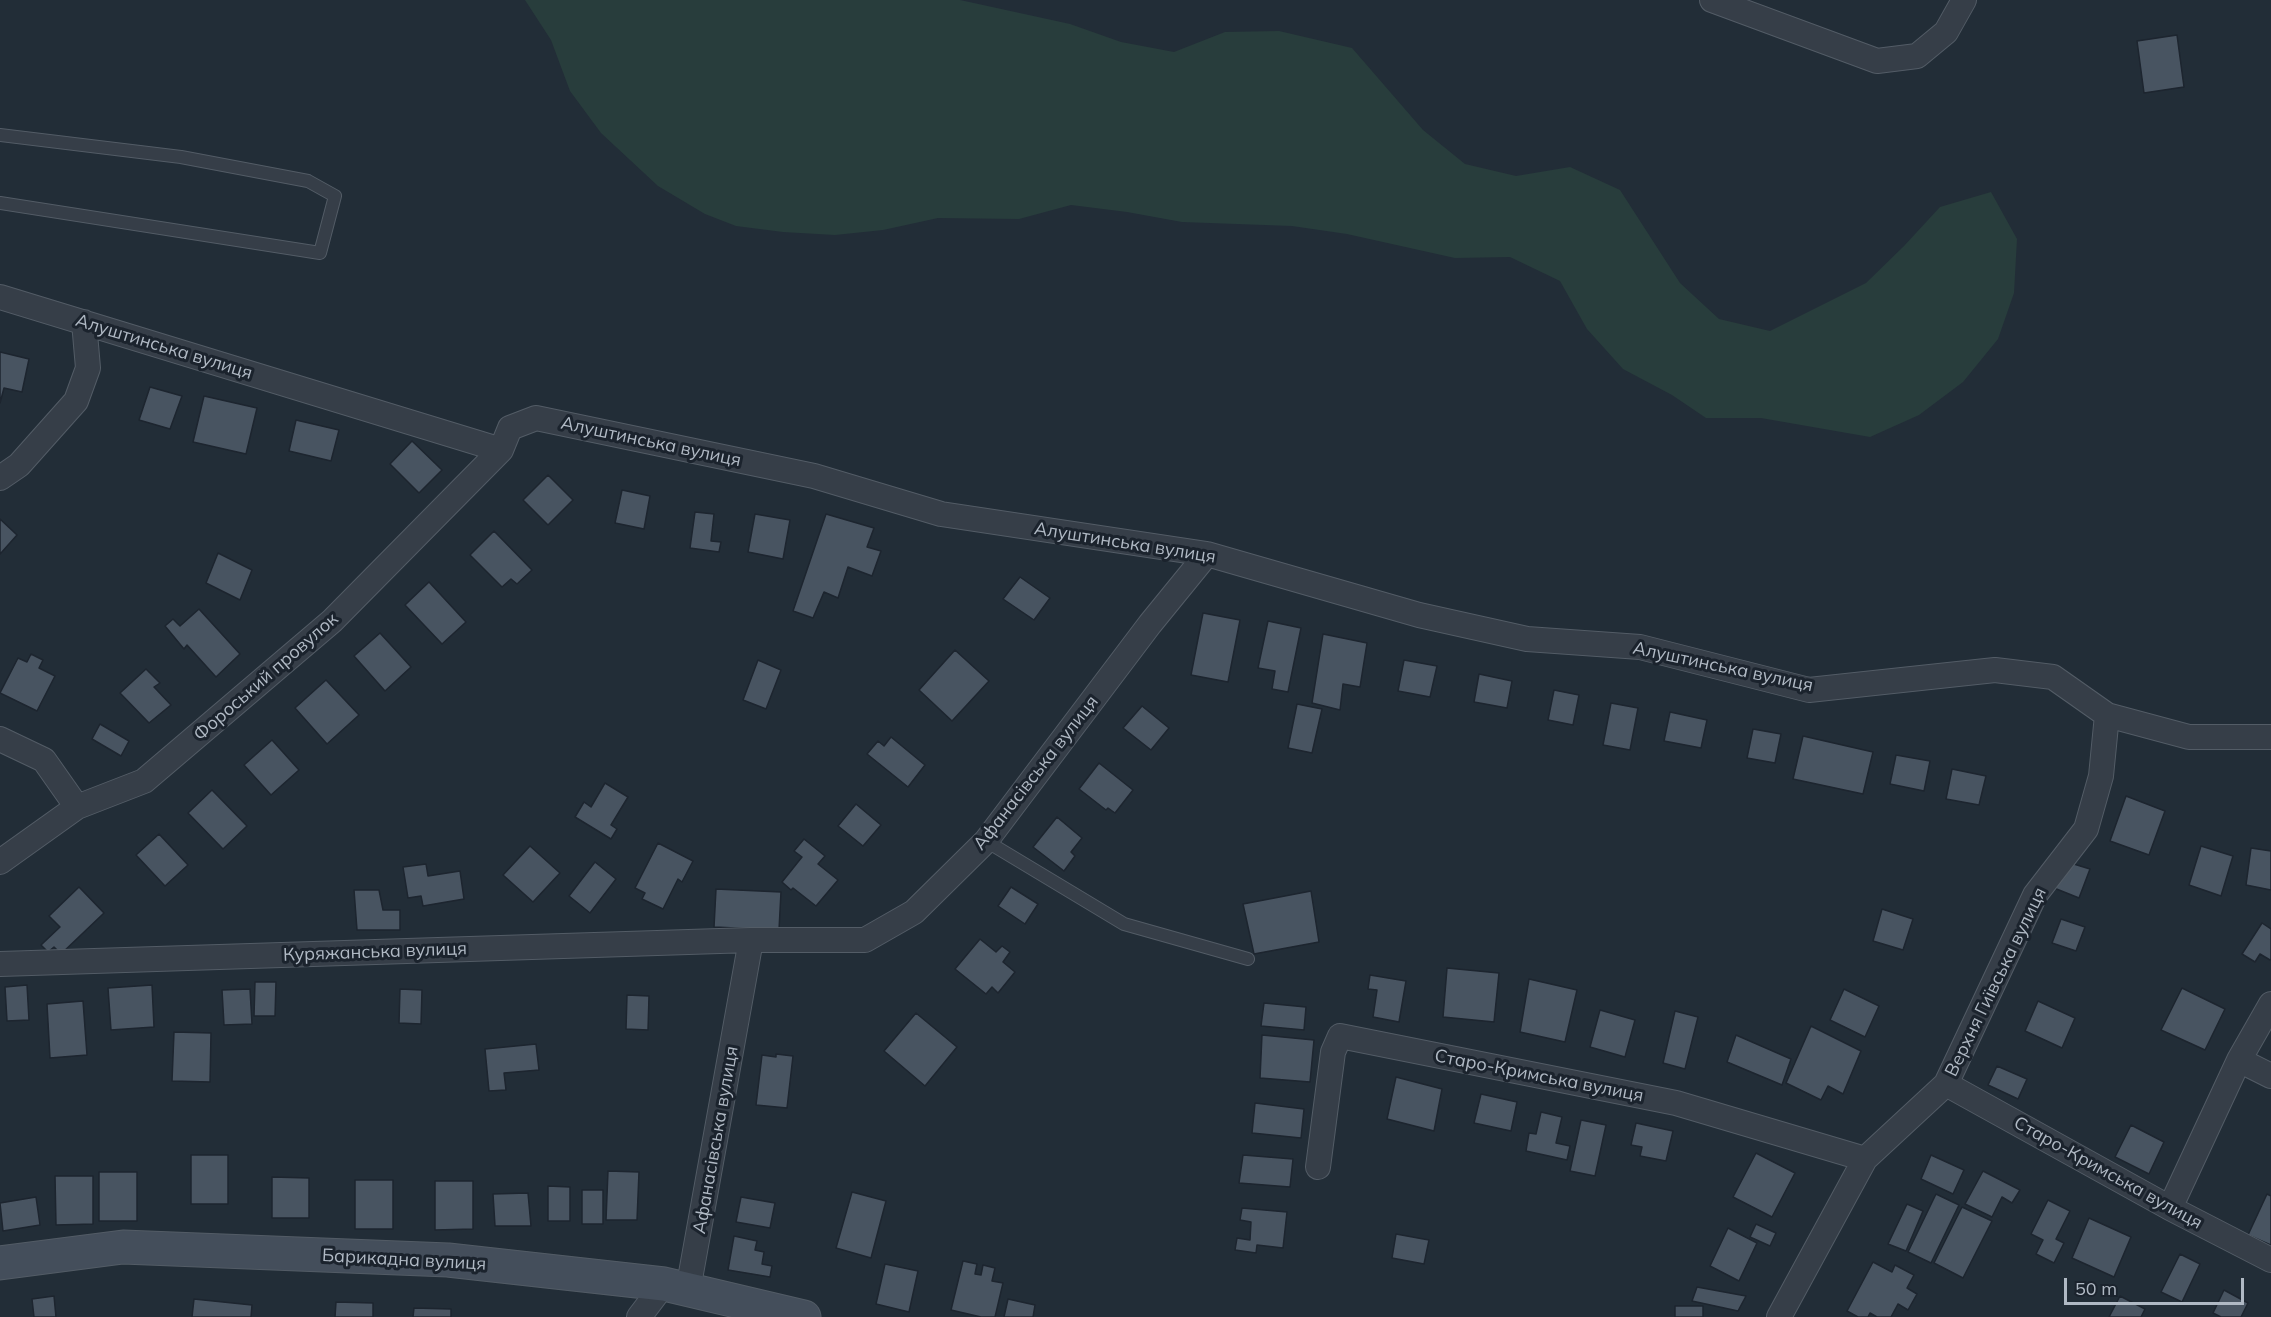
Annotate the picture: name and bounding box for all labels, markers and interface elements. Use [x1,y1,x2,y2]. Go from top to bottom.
street label: Алуштинська вулиця [73,310,255,384]
street label: Алуштинська вулиця [559,412,743,472]
street label: Алуштинська вулиця [1033,518,1217,568]
street label: Фороський провулок [189,608,343,746]
street label: Алуштинська вулиця [1631,637,1815,697]
street label: Афанасівська вулиця [969,691,1103,855]
street label: Верхня Гиївська вулиця [1941,884,2051,1080]
street label: Куряжанська вулиця [283,938,467,966]
street label: Афанасівська вулиця [689,1045,743,1235]
street label: Старо-Кримська вулиця [1433,1045,1645,1107]
street label: Старо-Кримська вулиця [2010,1112,2206,1234]
street label: Барикадна вулиця [321,1245,487,1275]
scale bar [2067,1266,2247,1304]
text: 50 m [2075,1277,2117,1300]

